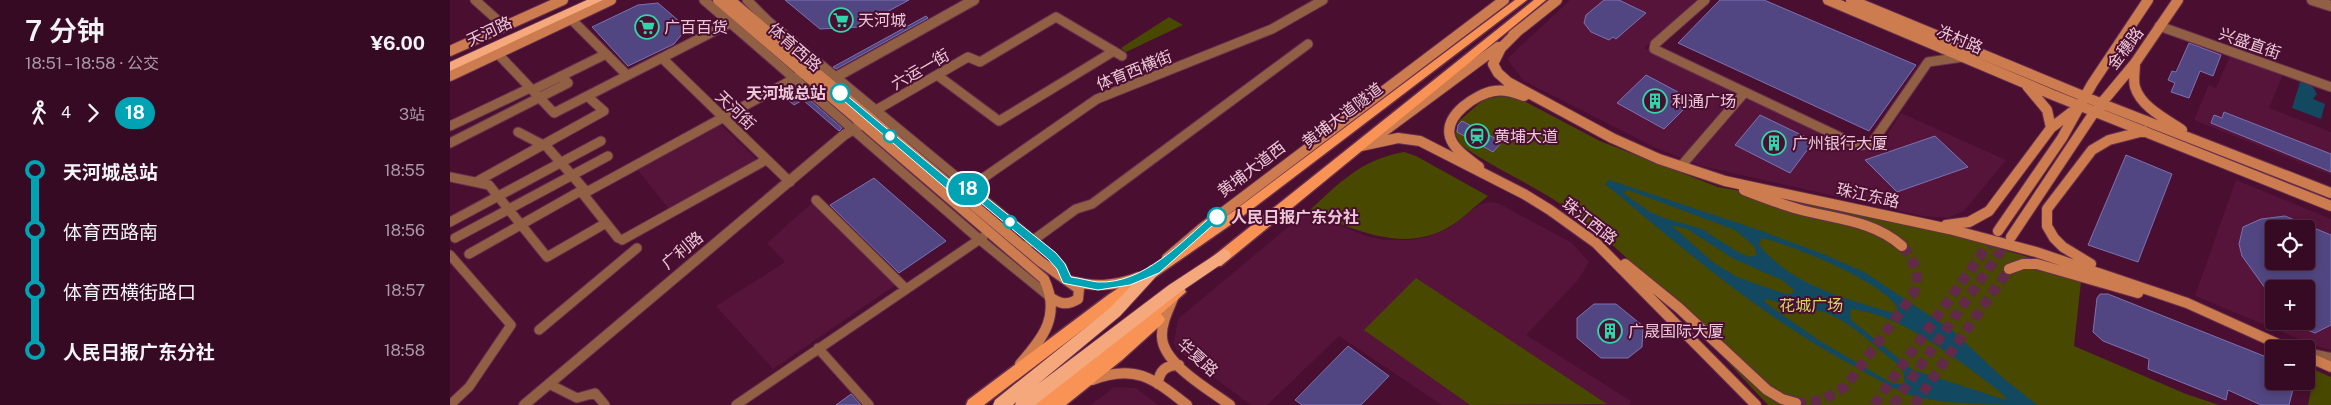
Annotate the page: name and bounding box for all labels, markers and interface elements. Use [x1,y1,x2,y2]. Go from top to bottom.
supermarket icon: 天河城 [828,7,854,33]
place label: 天河城 [858,11,906,30]
street label: 天河路 [463,13,515,50]
text: 7 分钟 [25,14,105,47]
supermarket icon: 广百百货 [634,14,660,40]
place label: 广百百货 [664,18,728,37]
street label: 体育西路 [764,19,825,76]
street label: 冼村路 [1934,21,1986,58]
street label: 金穗路 [2103,23,2147,73]
street label: 兴盛直街 [2216,24,2283,63]
text: ¥6.00 [370,32,425,54]
street label: 六运一街 [888,45,953,94]
street label: 体育西横街 [1094,47,1175,94]
text: 18:51 – 18:58 · 公交 [25,54,159,73]
street label: 黄埔大道隧道 [1298,79,1386,152]
marker: 天河城总站 [830,83,850,103]
place label: 天河城总站 [746,84,826,103]
street label: 天河街 [712,87,760,134]
building icon: 利通广场 [1642,88,1668,114]
place label: 利通广场 [1672,92,1736,111]
icon: walk [25,99,53,127]
icon: forward [79,99,107,127]
text: 18 [125,102,145,123]
text: 4 [61,103,71,122]
text: 3站 [399,105,425,124]
station icon: 黄埔大道 [1464,123,1490,149]
place label: 黄埔大道 [1494,127,1558,146]
unlabelled marker [883,129,897,143]
building icon: 广州银行大厦 [1761,130,1787,156]
place label: 广州银行大厦 [1792,134,1888,153]
street label: 黄埔大道西 [1214,138,1289,201]
text: 天河城总站 [63,161,158,183]
text: 18:55 [384,161,425,180]
line badge: 18 [946,173,990,205]
text: 18 [958,178,978,199]
street label: 珠江东路 [1835,180,1901,211]
street label: 珠江西路 [1559,194,1621,249]
marker: 人民日报广东分社 [1207,207,1227,227]
place label: 人民日报广东分社 [1231,208,1359,227]
unlabelled marker [1003,215,1017,229]
map controls [2265,220,2315,390]
button: locate [2265,220,2315,270]
text: 体育西路南 [63,221,158,243]
text: 18:56 [384,221,425,240]
street label: 广利路 [658,228,707,273]
button: + [2265,280,2315,330]
text: 体育西横街路口 [63,281,196,303]
text: 18:57 [385,281,425,300]
park label: 花城广场 [1779,296,1843,315]
building icon: 广晟国际大厦 [1597,318,1623,344]
place label: 广晟国际大厦 [1628,322,1724,341]
street label: 华夏路 [1173,334,1222,380]
button: − [2265,340,2315,390]
text: 人民日报广东分社 [63,341,215,363]
text: 18:58 [384,341,425,360]

